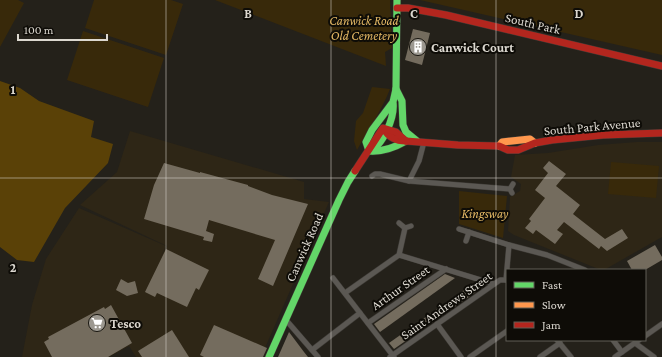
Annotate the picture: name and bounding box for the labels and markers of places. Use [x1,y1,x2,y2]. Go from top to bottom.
building icon: Canwick Court [408,37,428,57]
place label: Canwick Court [431,40,514,55]
supermarket icon: Tesco [87,313,107,333]
place label: Tesco [110,316,141,331]

